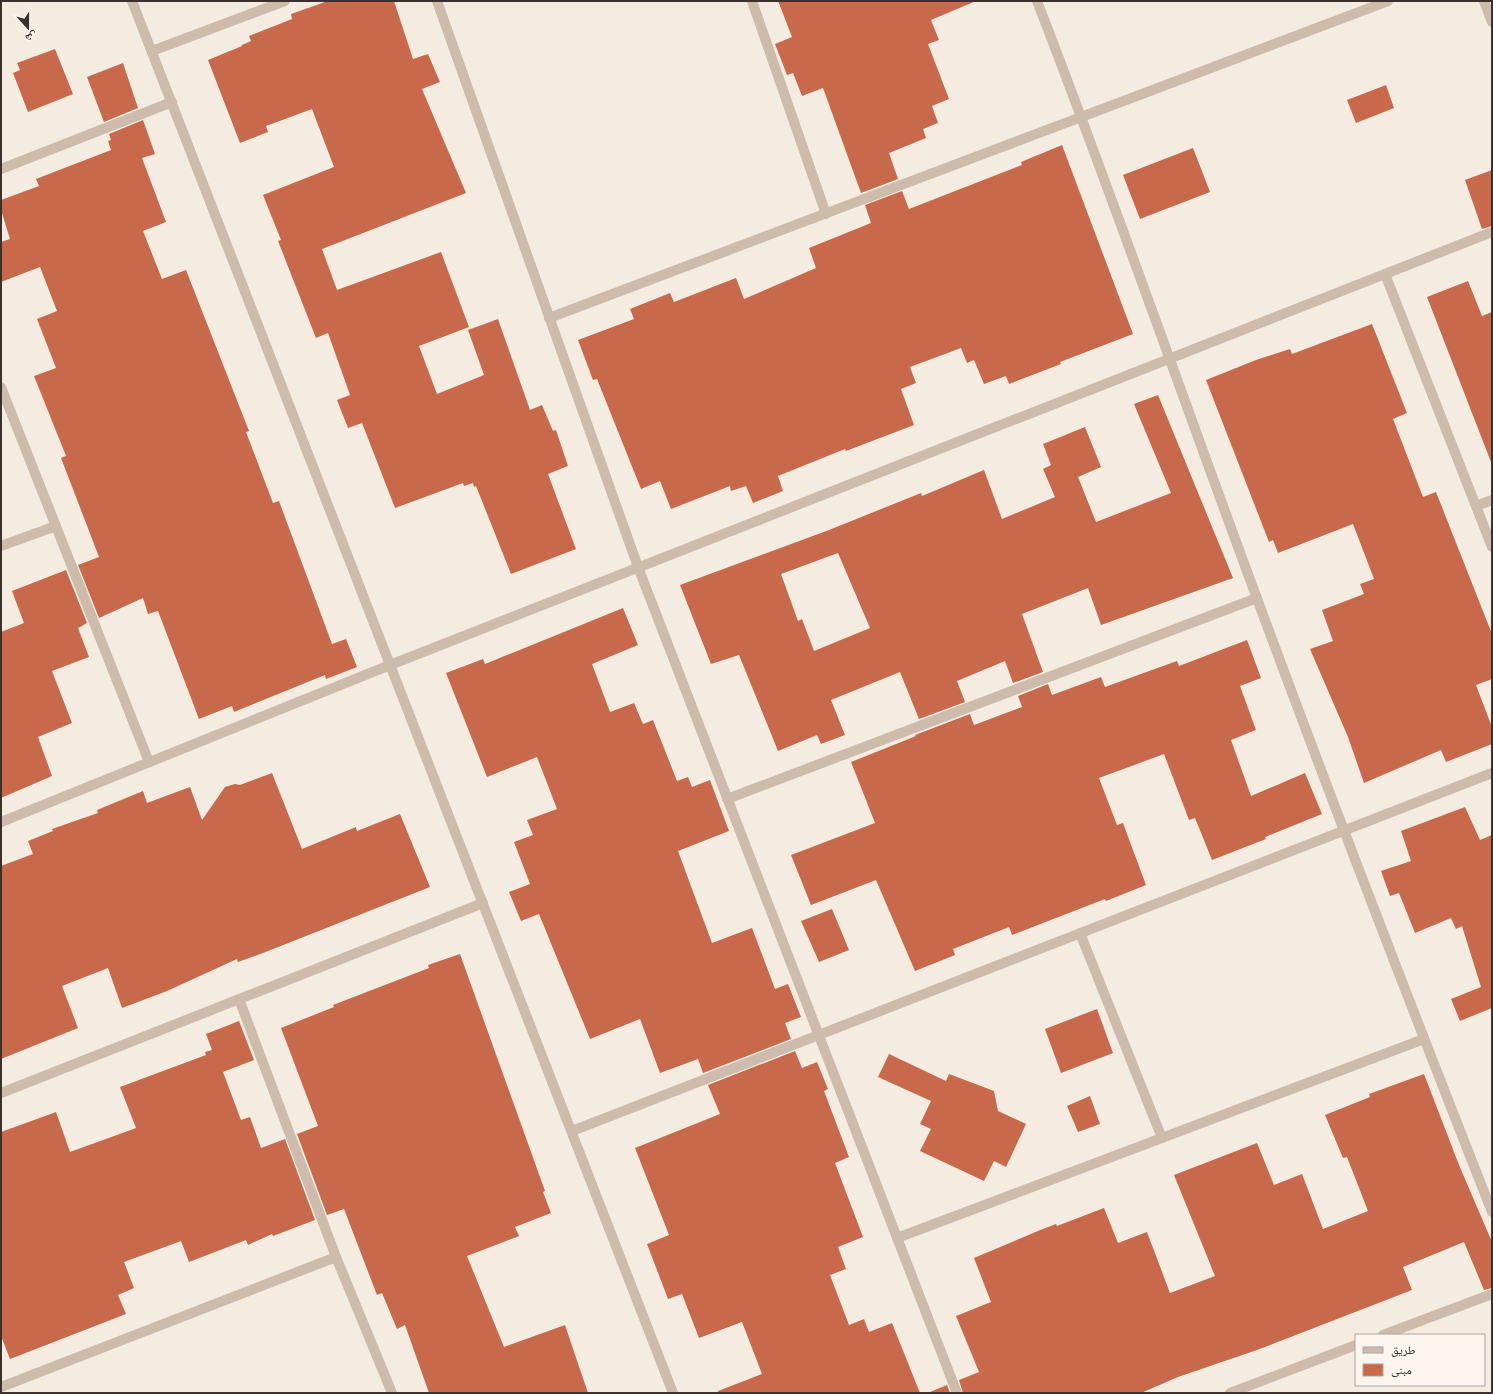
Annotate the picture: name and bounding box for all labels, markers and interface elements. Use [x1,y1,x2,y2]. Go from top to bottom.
north arrow [8,8,48,48]
text: ش [23,28,39,44]
legend [1355,1334,1485,1386]
text: طريق [1391,1344,1416,1357]
text: مبنى [1391,1364,1412,1377]

